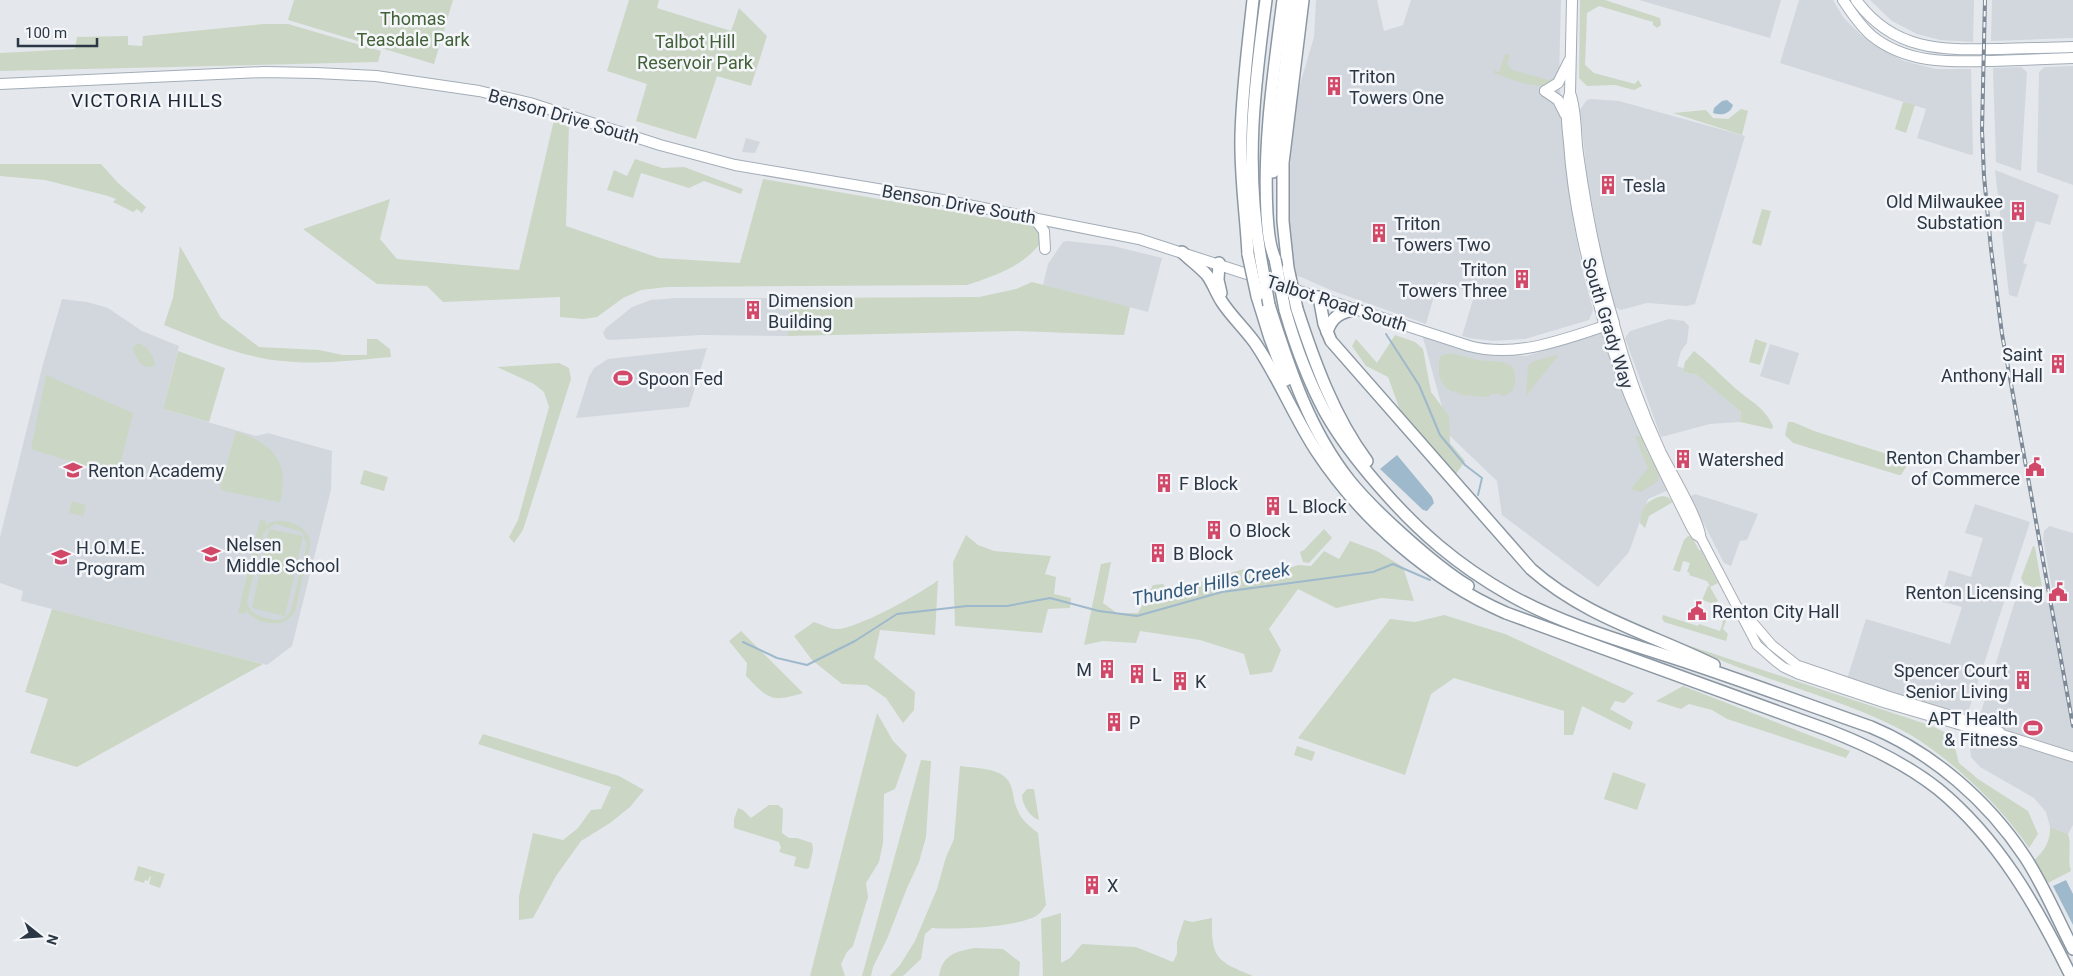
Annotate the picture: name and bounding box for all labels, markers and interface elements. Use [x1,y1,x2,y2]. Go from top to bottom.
park label: Thomas Teasdale Park [356,8,470,50]
scale bar [18,15,96,47]
text: 100 m [25,24,67,42]
park label: Talbot Hill Reservoir Park [637,31,754,73]
place label: Triton Towers One [1349,66,1444,108]
building icon: Triton Towers One [1323,75,1345,97]
street label: Benson Drive South [486,84,642,148]
district label: VICTORIA HILLS [71,89,223,112]
building icon: Tesla [1597,174,1619,196]
place label: Tesla [1623,175,1666,196]
street label: Benson Drive South [880,180,1038,228]
place label: Old Milwaukee Substation [1886,191,2003,233]
building icon: Old Milwaukee Substation [2007,200,2029,222]
place label: Triton Towers Two [1394,213,1491,255]
building icon: Triton Towers Two [1368,222,1390,244]
street label: South Grady Way [1578,255,1638,392]
place label: Triton Towers Three [1399,259,1507,301]
building icon: Triton Towers Three [1511,268,1533,290]
street label: Talbot Road South [1264,270,1410,336]
place label: Dimension Building [768,290,853,332]
building icon: Dimension Building [742,299,764,321]
place label: Saint Anthony Hall [1941,344,2043,386]
building icon: Saint Anthony Hall [2047,353,2069,375]
sports icon: Spoon Fed [612,367,634,389]
place label: Spoon Fed [638,368,723,389]
place label: Renton Chamber of Commerce [1886,447,2020,489]
building icon: Watershed [1672,448,1694,470]
place label: Watershed [1698,449,1784,470]
public building icon: Renton Chamber of Commerce [2024,456,2046,478]
school or university icon: Renton Academy [62,459,84,481]
place label: Renton Academy [88,460,224,481]
building icon: F Block [1153,472,1175,494]
place label: F Block [1179,473,1239,494]
building icon: L Block [1262,495,1284,517]
place label: L Block [1288,496,1347,517]
building icon: O Block [1203,519,1225,541]
place label: O Block [1229,520,1291,541]
place label: Nelsen Middle School [226,534,340,576]
place label: H.O.M.E. Program [76,537,145,579]
building icon: B Block [1147,542,1169,564]
school or university icon: Nelsen Middle School [200,543,222,565]
place label: B Block [1173,543,1234,564]
school or university icon: H.O.M.E. Program [50,546,72,568]
water label: Thunder Hills Creek [1130,557,1292,611]
public building icon: Renton Licensing [2047,581,2069,603]
place label: Renton Licensing [1905,582,2043,603]
public building icon: Renton City Hall [1686,600,1708,622]
place label: Renton City Hall [1712,601,1839,622]
building icon: M [1096,658,1118,680]
place label: M [1076,659,1092,680]
place label: Spencer Court Senior Living [1894,660,2008,702]
building icon: L [1126,663,1148,685]
place label: L [1152,664,1162,685]
building icon: Spencer Court Senior Living [2012,669,2034,691]
building icon: K [1169,670,1191,692]
place label: K [1195,671,1207,692]
place label: APT Health & Fitness [1928,708,2018,750]
building icon: P [1103,711,1125,733]
place label: P [1129,712,1140,733]
sports icon: APT Health & Fitness [2022,717,2044,739]
building icon: X [1081,874,1103,896]
place label: X [1107,875,1118,896]
north arrow [15,911,65,961]
text: N [43,933,62,947]

